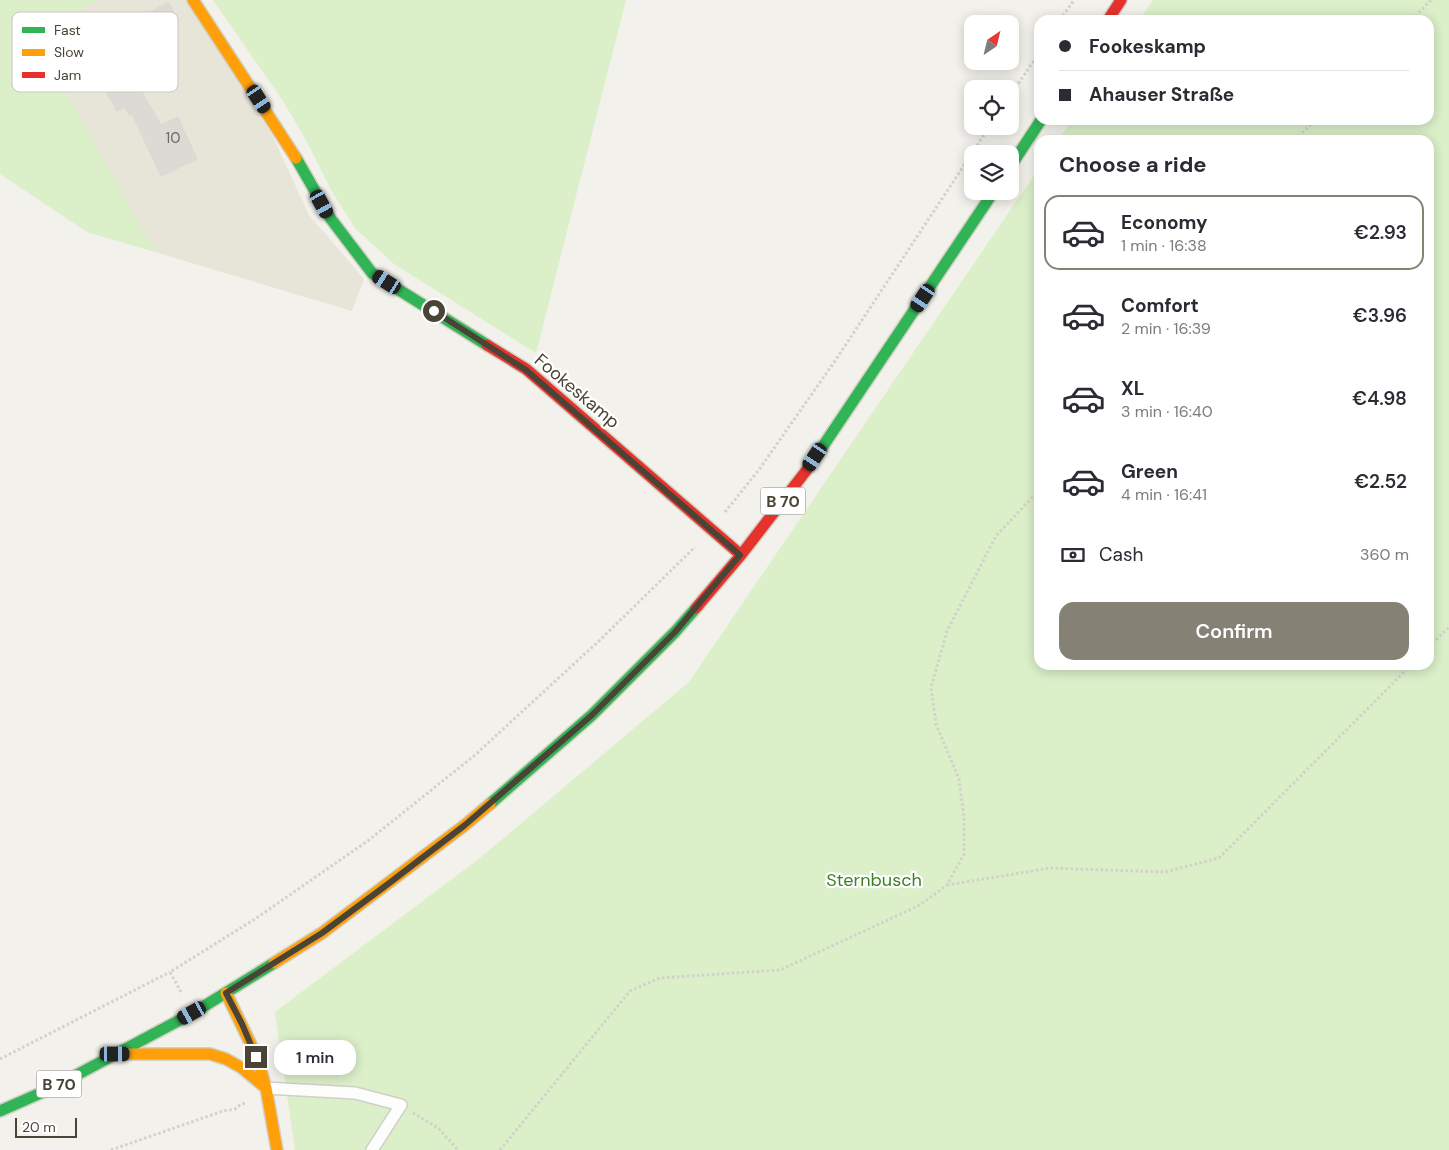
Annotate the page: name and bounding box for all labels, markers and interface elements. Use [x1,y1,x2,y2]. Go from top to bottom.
legend [12,12,178,92]
north arrow [964,15,1019,70]
map controls [964,15,1019,200]
text: Fast [54,21,81,39]
text: Fookeskamp [1089,34,1206,59]
text: Slow [54,43,84,61]
text: Jam [54,66,81,84]
button: locate [964,80,1019,135]
car [244,82,273,116]
text: Ahauser Straße [1089,82,1234,107]
house number: 10 [166,128,180,148]
button: layers [964,145,1019,200]
text: Choose a ride [1059,150,1207,179]
car [308,187,335,221]
icon: car [1061,210,1106,255]
text: Economy [1121,210,1208,235]
text: €2.93 [1354,220,1407,245]
text: 1 min · 16:38 [1121,235,1207,256]
car [370,268,403,296]
car [908,281,937,315]
icon: car [1061,293,1106,338]
text: Comfort [1121,293,1199,318]
route start [423,300,445,322]
text: €3.96 [1353,303,1407,328]
text: 2 min · 16:39 [1121,318,1211,339]
street label: Fookeskamp [529,348,625,434]
icon: car [1061,376,1106,421]
text: XL [1121,376,1144,401]
text: €4.98 [1352,386,1407,411]
text: 3 min · 16:40 [1121,401,1213,422]
car [800,440,829,474]
icon: car [1061,459,1106,504]
text: Green [1121,459,1178,484]
text: €2.52 [1354,469,1407,494]
text: 4 min · 16:41 [1121,484,1207,505]
road number: B 70 [760,488,806,514]
icon: cash [1059,541,1087,569]
text: Cash [1099,542,1143,567]
text: 360 m [1360,544,1409,565]
button: Confirm [1059,602,1409,660]
park label: Sternbusch [826,868,922,892]
car [175,999,208,1027]
callout: 1 min [274,1040,356,1074]
route end [245,1046,267,1068]
car [100,1047,130,1062]
text: 1 min [296,1047,334,1068]
road number: B 70 [36,1070,82,1098]
scale bar [15,1115,78,1138]
text: 20 m [22,1118,56,1136]

